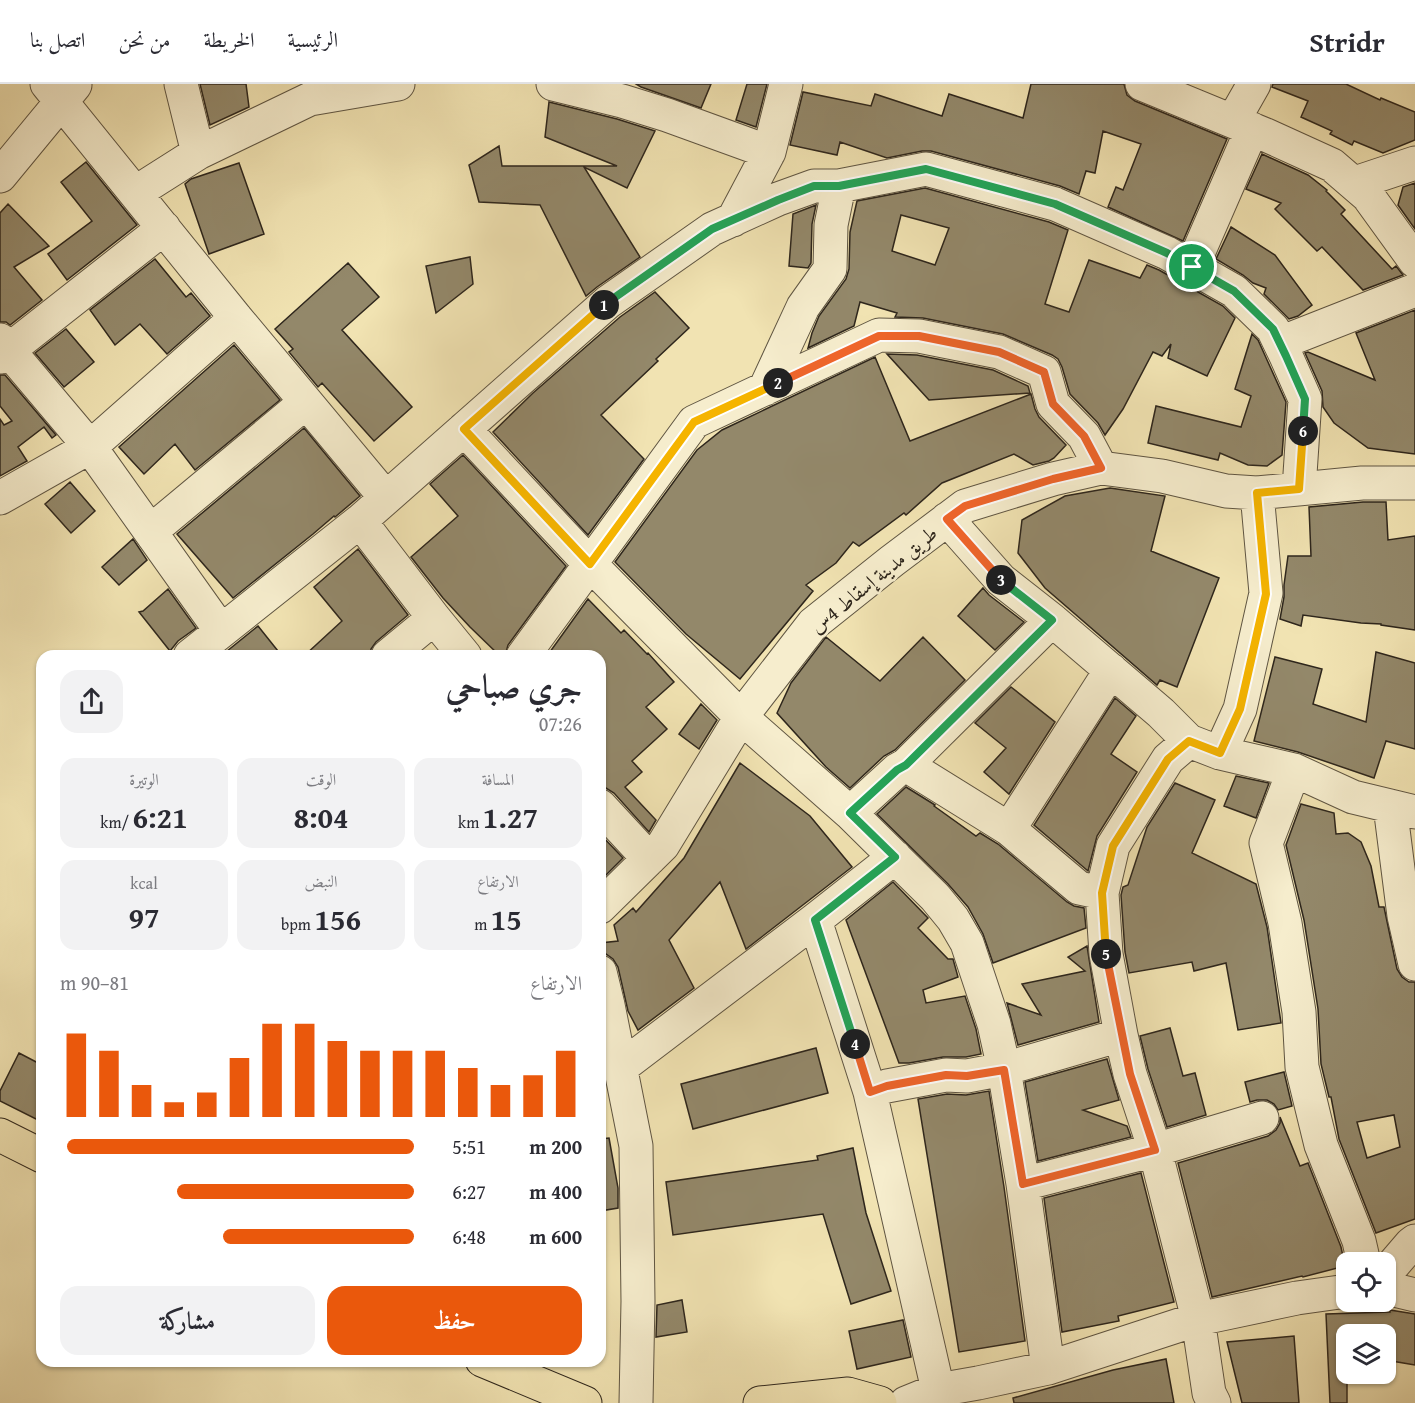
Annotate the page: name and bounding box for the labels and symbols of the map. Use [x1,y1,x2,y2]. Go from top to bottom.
pin [1166,241,1217,292]
pin: 1 [589,290,619,320]
pin: 2 [763,368,793,398]
pin: 6 [1288,416,1318,446]
street label: طريق مدينة إسقاط 4س [803,518,943,640]
pin: 3 [986,565,1016,595]
pin: 5 [1091,939,1121,969]
pin: 4 [840,1029,870,1059]

